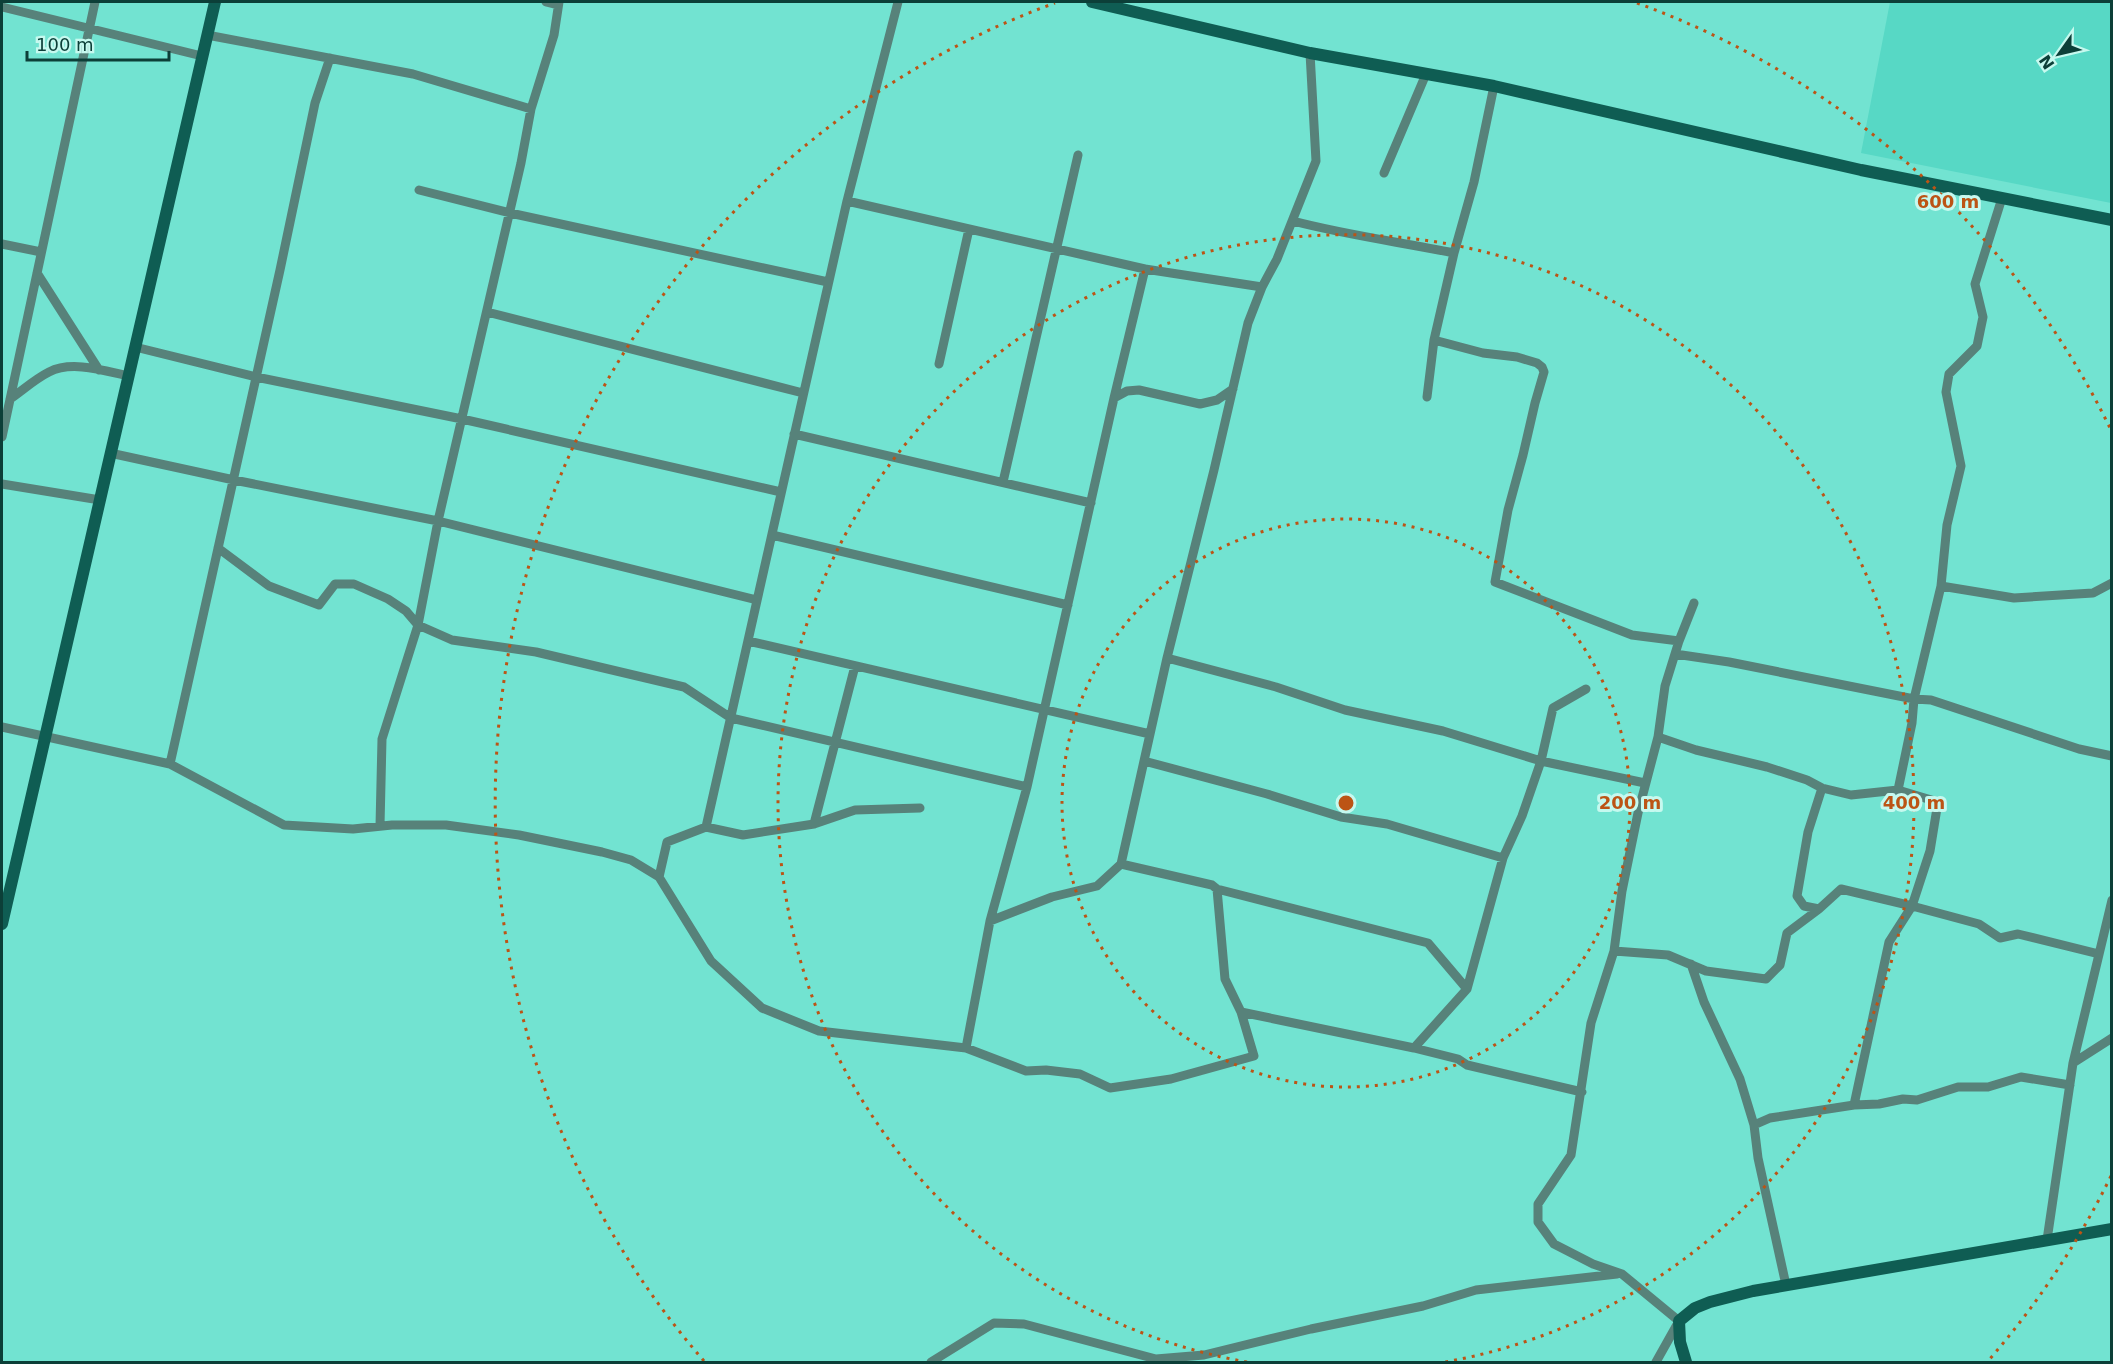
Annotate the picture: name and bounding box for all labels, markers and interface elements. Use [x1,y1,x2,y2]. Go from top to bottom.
scale bar [27,24,170,62]
north arrow [2029,24,2089,84]
text: 100 m [36,34,94,55]
text: N [2035,51,2059,73]
text: 600 m [1917,191,1979,212]
text: 200 m [1599,792,1661,813]
text: 400 m [1883,792,1945,813]
centre of rings [1336,793,1356,813]

